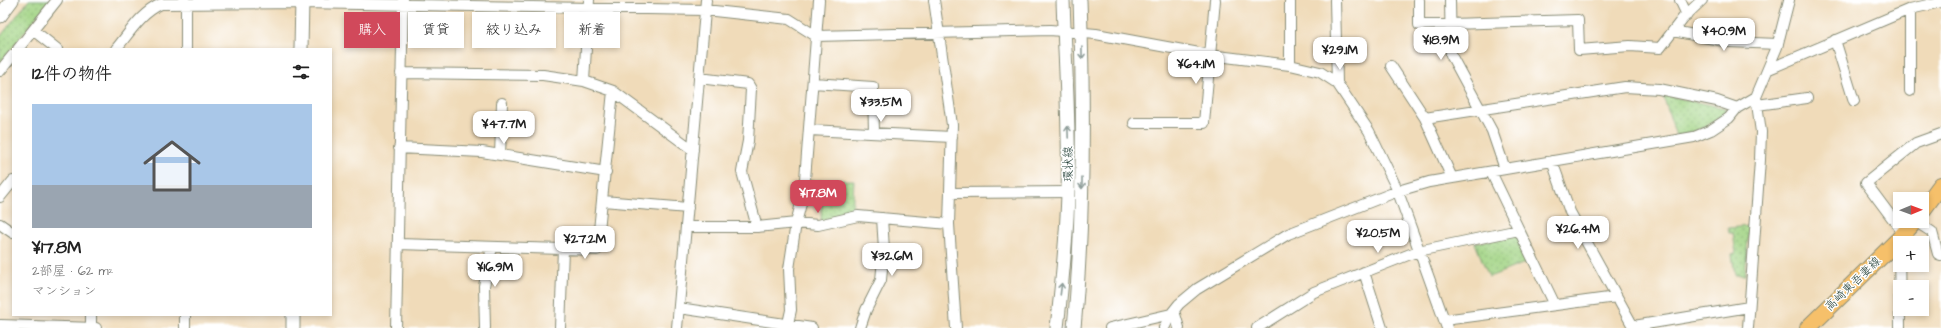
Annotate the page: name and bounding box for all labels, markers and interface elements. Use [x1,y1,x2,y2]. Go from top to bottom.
chip: 購入 [344,12,400,48]
chip: 賃貸 [408,12,464,48]
chip: 絞り込み [472,12,556,48]
chip: 新着 [564,12,620,48]
pin: ¥40.9M [1691,18,1757,52]
text: ¥40.9M [1702,22,1746,40]
pin: ¥18.9M [1408,27,1474,61]
text: ¥18.9M [1422,31,1460,49]
pin: ¥29.1M [1307,37,1373,71]
text: ¥29.1M [1322,41,1358,59]
one-way arrow [1078,46,1086,59]
pin: ¥64.1M [1163,51,1229,85]
text: ¥64.1M [1177,55,1215,73]
icon: filters [290,61,312,83]
text: 12件の物件 [32,62,112,86]
pin: ¥33.5M [848,89,914,123]
text: ¥33.5M [860,93,902,111]
pin: ¥47.7M [471,111,537,145]
text: ¥47.7M [482,115,526,133]
one-way arrow [1064,126,1072,139]
icon: home [136,130,208,202]
street label: 環状線 [1060,146,1077,182]
one-way arrow [1078,176,1086,189]
pin: ¥17.8M [785,180,851,214]
text: ¥17.8M [799,184,837,202]
north arrow [1893,192,1929,228]
map controls [1893,192,1929,316]
pin: ¥26.4M [1545,216,1611,250]
pin: ¥20.5M [1345,220,1411,254]
text: ¥26.4M [1556,220,1600,238]
text: ¥20.5M [1356,224,1400,242]
pin: ¥27.2M [552,226,618,260]
text: ¥27.2M [564,230,606,248]
text: ¥17.8M [32,236,81,260]
button: + [1893,236,1929,272]
pin: ¥32.6M [859,243,925,277]
text: ¥32.6M [871,247,913,265]
street label: 高崎東吾妻線 [1821,253,1885,315]
pin: ¥16.9M [462,254,528,288]
text: ¥16.9M [477,258,513,276]
text: 2部屋 · 62 m² [32,262,113,280]
button: − [1893,280,1929,316]
text: マンション [32,282,96,300]
one-way arrow [1057,283,1065,296]

